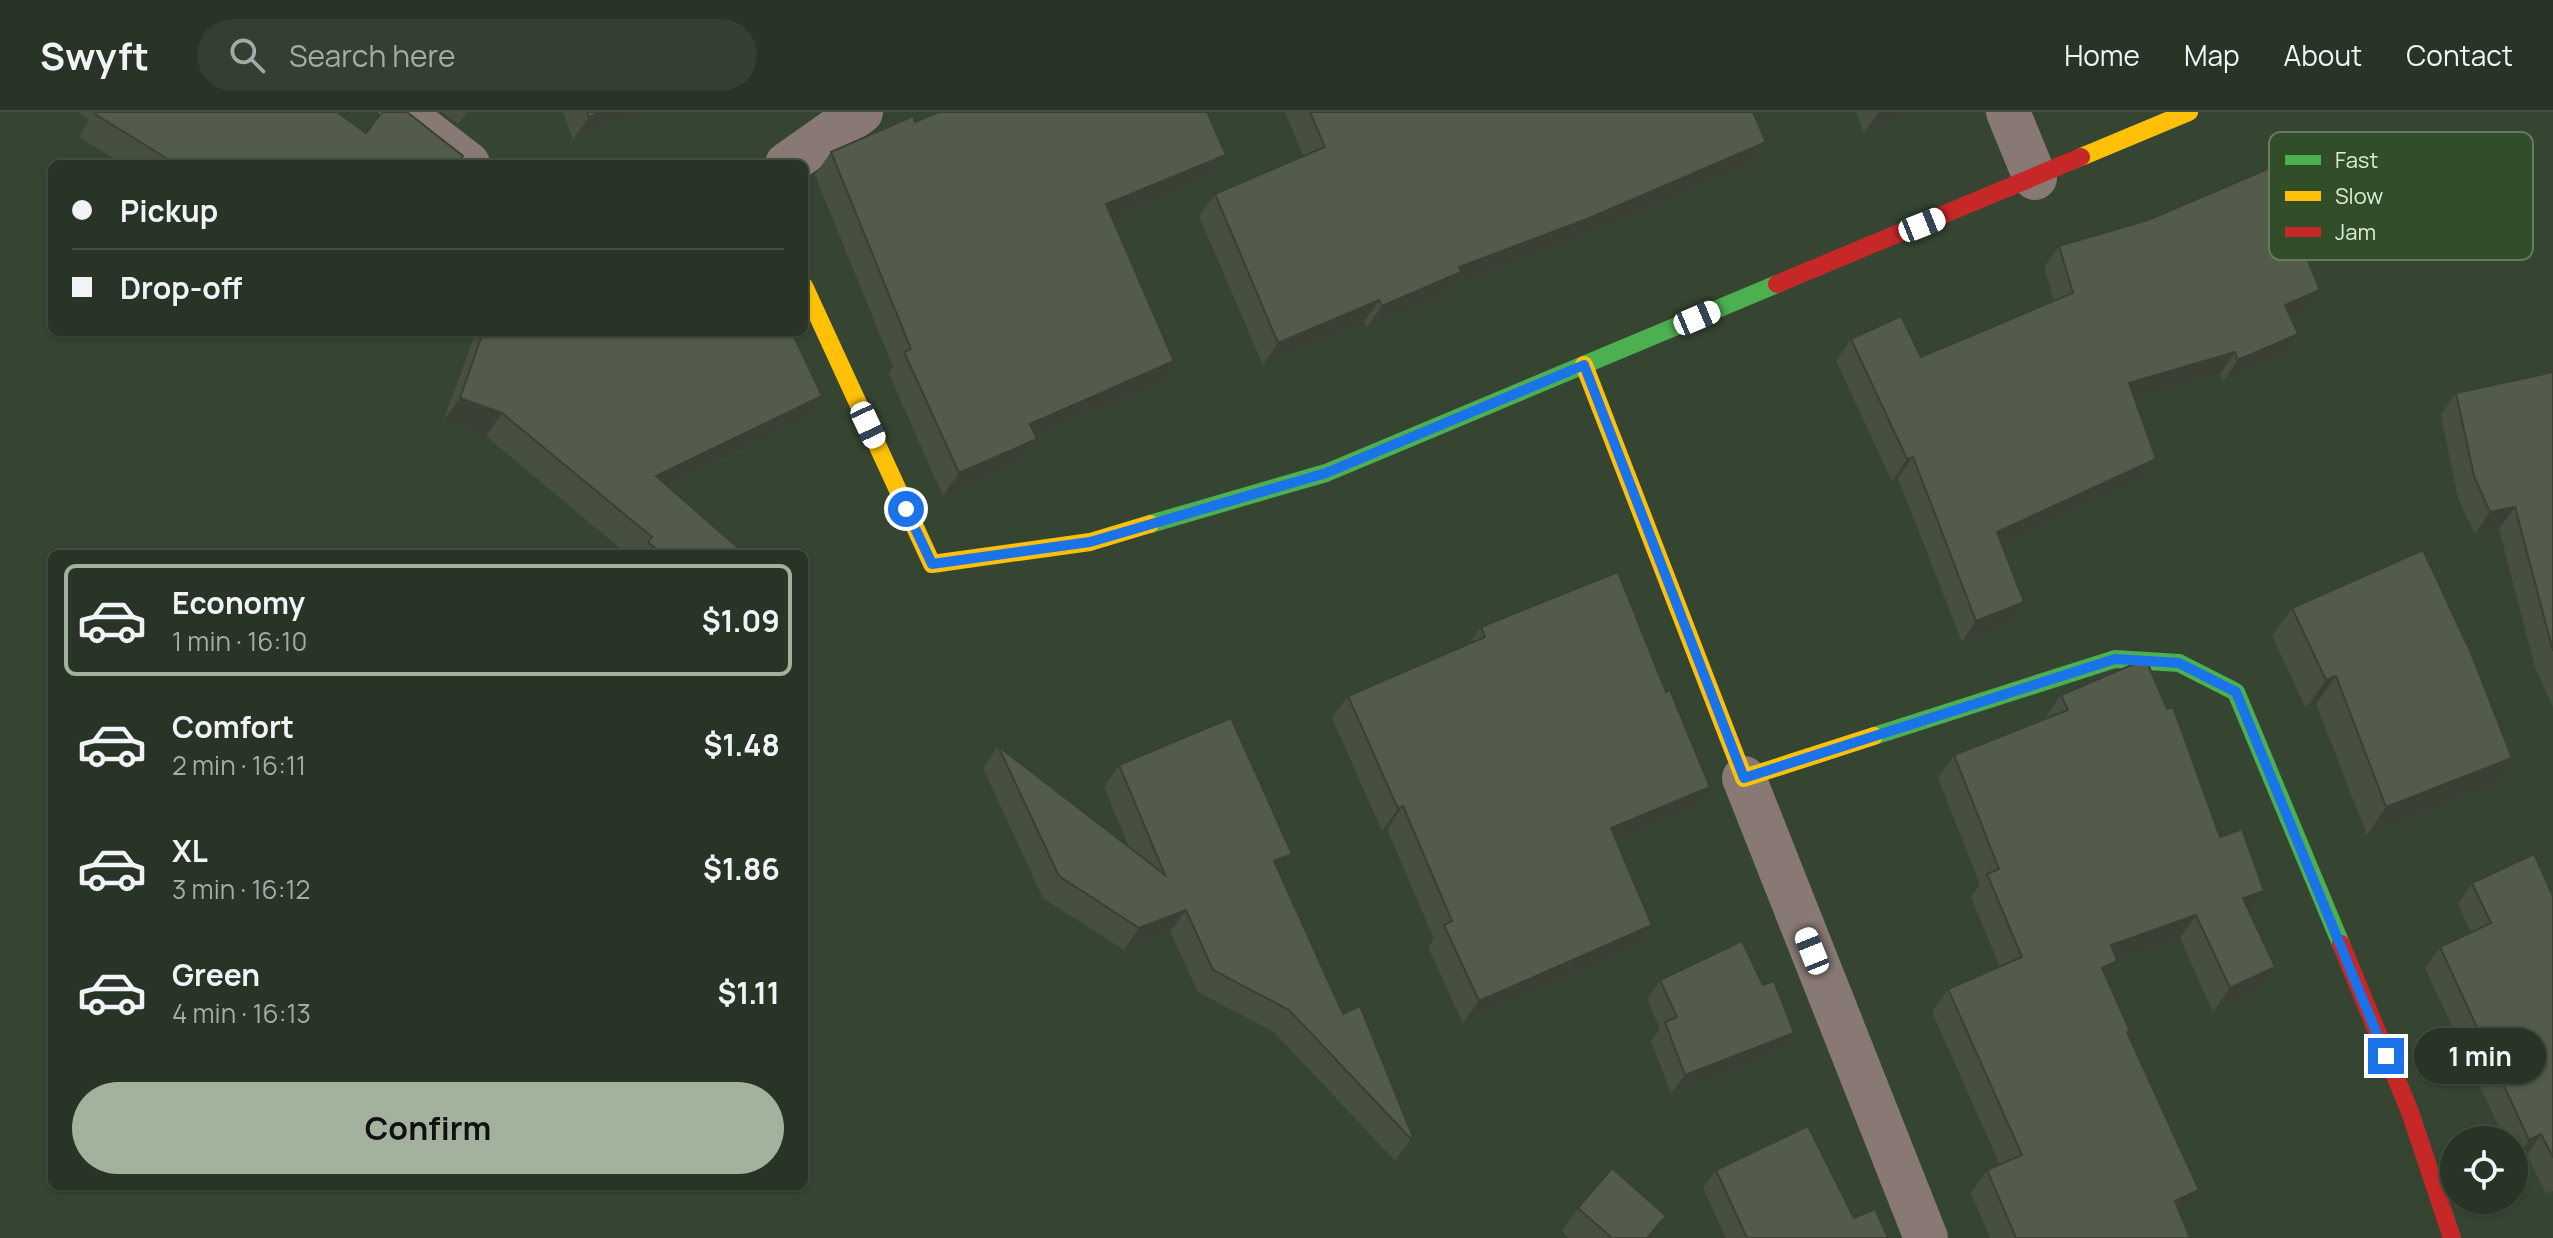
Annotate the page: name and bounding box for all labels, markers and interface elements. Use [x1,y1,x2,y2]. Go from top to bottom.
search box [197,19,757,91]
text: Swyft [40,29,149,81]
icon: search [225,33,269,77]
text: Search here [289,35,456,76]
text: Home [2064,36,2140,74]
text: Map [2184,36,2240,74]
text: About [2284,36,2362,74]
text: Contact [2406,36,2513,74]
legend [2269,132,2533,260]
text: Fast [2335,145,2378,175]
text: Slow [2335,181,2383,211]
text: Pickup [120,190,218,231]
car [1895,205,1949,245]
text: Jam [2335,217,2376,247]
text: Drop-off [120,267,242,308]
car [1670,298,1724,338]
car [847,398,889,452]
route start [888,491,924,527]
text: Economy [172,582,305,623]
icon: car [76,584,148,656]
text: $1.09 [702,600,780,641]
text: 1 min · 16:10 [172,623,307,659]
text: Comfort [172,706,294,747]
icon: car [76,708,148,780]
text: $1.48 [703,724,780,765]
text: 2 min · 16:11 [172,747,306,783]
text: XL [172,830,208,871]
icon: car [76,832,148,904]
text: $1.86 [703,848,780,889]
text: 3 min · 16:12 [172,871,310,907]
car [1792,924,1832,978]
text: Green [172,954,260,995]
icon: car [76,956,148,1028]
text: $1.11 [717,972,780,1013]
text: 4 min · 16:13 [172,995,311,1031]
callout: 1 min [2414,1028,2546,1084]
route end [2368,1038,2404,1074]
text: 1 min [2448,1038,2512,1074]
button: Confirm [72,1082,784,1174]
map controls [2440,1126,2528,1214]
button: locate [2440,1126,2528,1214]

